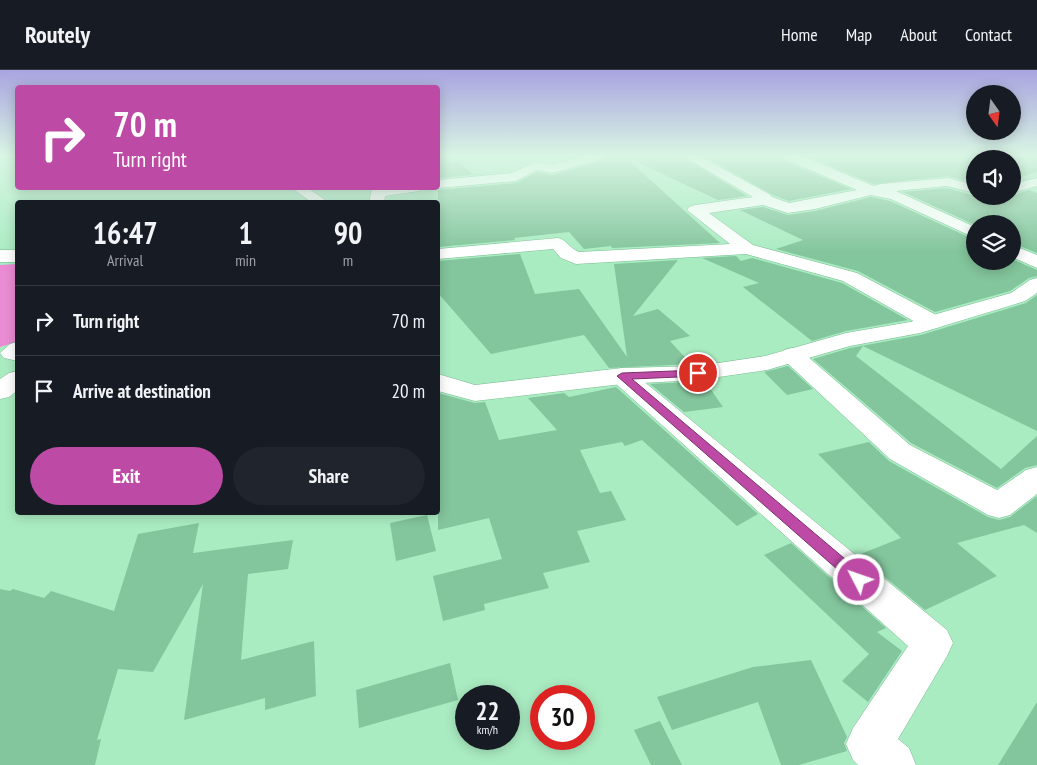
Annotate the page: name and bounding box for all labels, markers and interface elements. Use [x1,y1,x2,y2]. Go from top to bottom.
text: Routely [25,19,90,50]
text: Home [781,23,818,46]
text: Map [846,23,872,46]
text: About [900,23,937,46]
text: Contact [965,23,1012,46]
north arrow [966,85,1021,140]
map controls [966,85,1021,270]
text: 70 m [113,101,177,147]
icon: right [30,105,95,170]
text: Turn right [113,145,187,173]
button: sound [966,150,1021,205]
text: 16:47 [93,213,158,252]
text: 1 [238,213,253,252]
text: 90 [334,213,362,252]
button: layers [966,215,1021,270]
text: Arrival [107,250,143,270]
text: min [235,250,256,270]
text: m [343,250,353,270]
icon: right [30,307,58,335]
text: Turn right [73,309,139,333]
text: 70 m [392,309,425,333]
pin [677,352,719,394]
icon: arrive [684,359,712,387]
icon: arrive [30,377,58,405]
text: Arrive at destination [73,379,211,403]
text: 20 m [392,379,425,403]
button: Exit [30,447,223,505]
button: Share [233,447,425,505]
position arrow [832,553,884,605]
speed limit sign: 30 [530,685,595,750]
text: 22 [476,695,499,727]
text: km/h [477,722,498,737]

